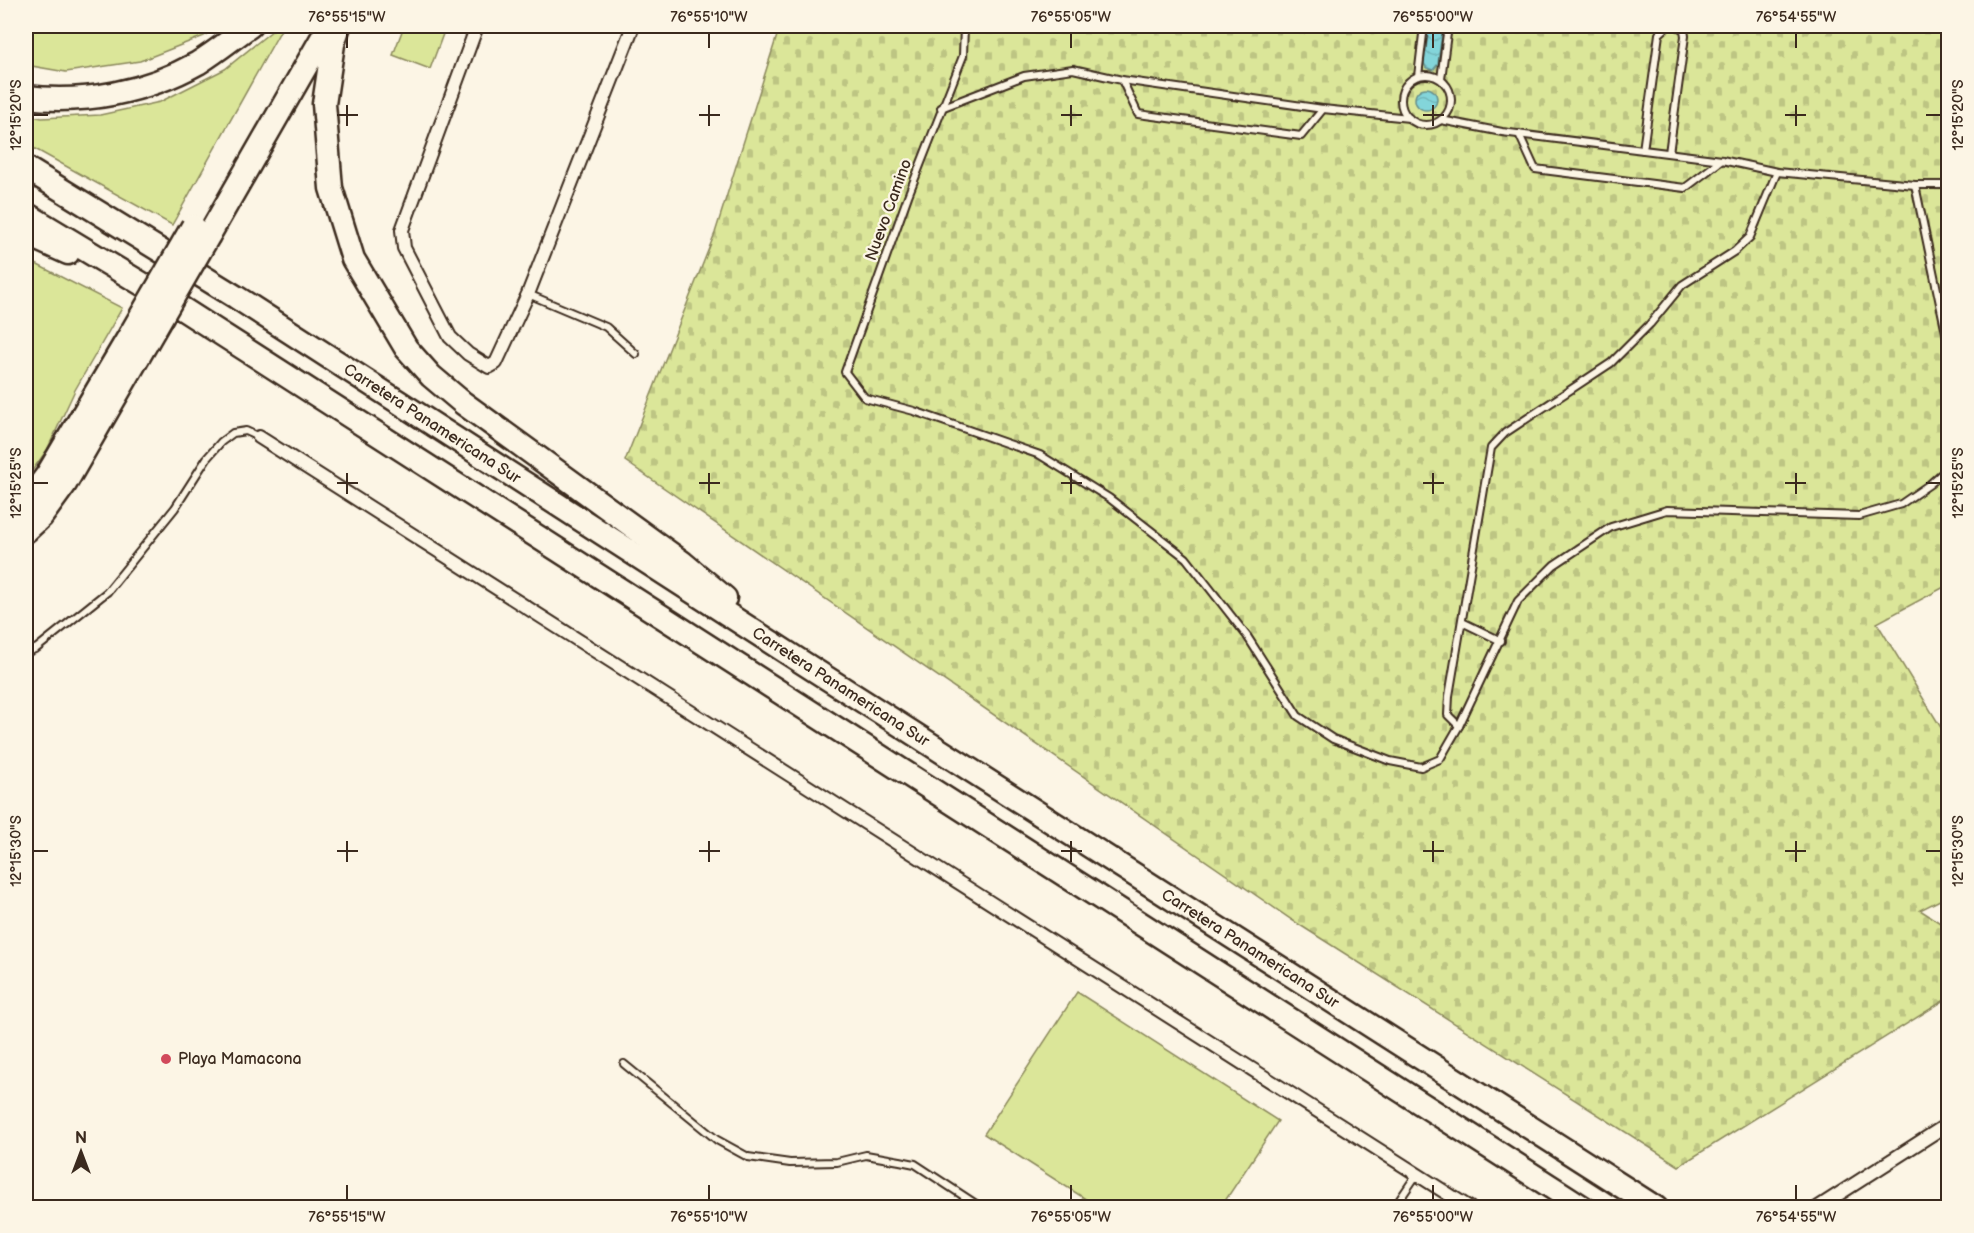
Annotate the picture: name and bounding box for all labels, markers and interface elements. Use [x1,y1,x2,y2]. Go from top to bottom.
text: 76°55'15"W [308,8,386,27]
text: 76°55'10"W [670,8,748,27]
text: 76°55'05"W [1031,8,1112,27]
text: 76°55'00"W [1393,8,1474,27]
text: 76°54'55"W [1756,8,1837,27]
text: 12°15'20"S [7,79,26,151]
text: 12°15'20"S [1949,79,1968,151]
street label: Nuevo Camino [862,157,916,263]
street label: Carretera Panamericana Sur [340,360,525,488]
text: 12°15'25"S [7,448,26,518]
text: 12°15'25"S [1949,448,1968,518]
street label: Carretera Panamericana Sur [749,623,933,751]
text: 12°15'30"S [7,815,26,887]
text: 12°15'30"S [1949,815,1968,887]
street label: Carretera Panamericana Sur [1158,885,1343,1013]
place label: Playa Mamacona [178,1050,302,1069]
marker: Playa Mamacona [159,1052,173,1066]
north arrow [51,1122,111,1182]
text: N [75,1129,87,1148]
text: 76°55'15"W [308,1208,386,1227]
text: 76°55'10"W [670,1208,748,1227]
text: 76°55'05"W [1031,1208,1112,1227]
text: 76°55'00"W [1393,1208,1474,1227]
text: 76°54'55"W [1756,1208,1837,1227]

